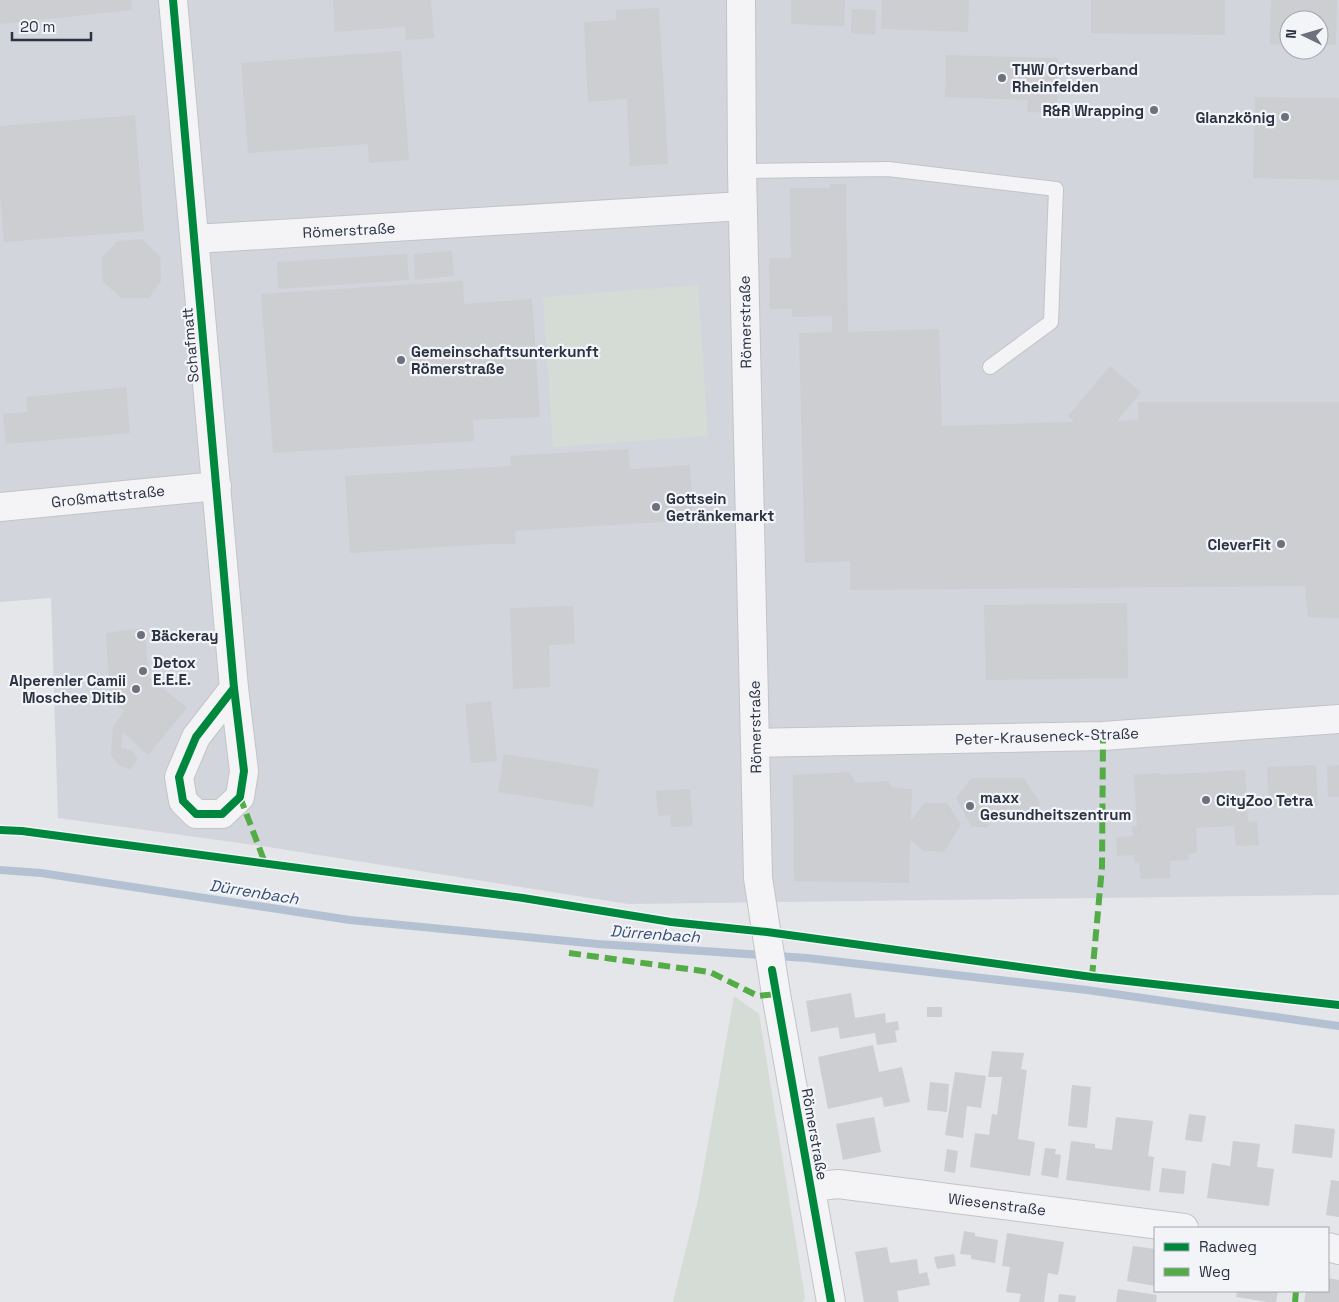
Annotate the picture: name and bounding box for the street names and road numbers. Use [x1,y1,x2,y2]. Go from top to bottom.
street label: Römerstraße [302,218,396,242]
street label: Römerstraße [735,275,755,369]
street label: Schafmatt [177,306,203,383]
street label: Großmattstraße [50,481,166,511]
street label: Römerstraße [745,680,765,774]
street label: Peter-Krauseneck-Straße [955,723,1139,749]
street label: Römerstraße [798,1087,832,1182]
street label: Wiesenstraße [947,1189,1047,1219]

